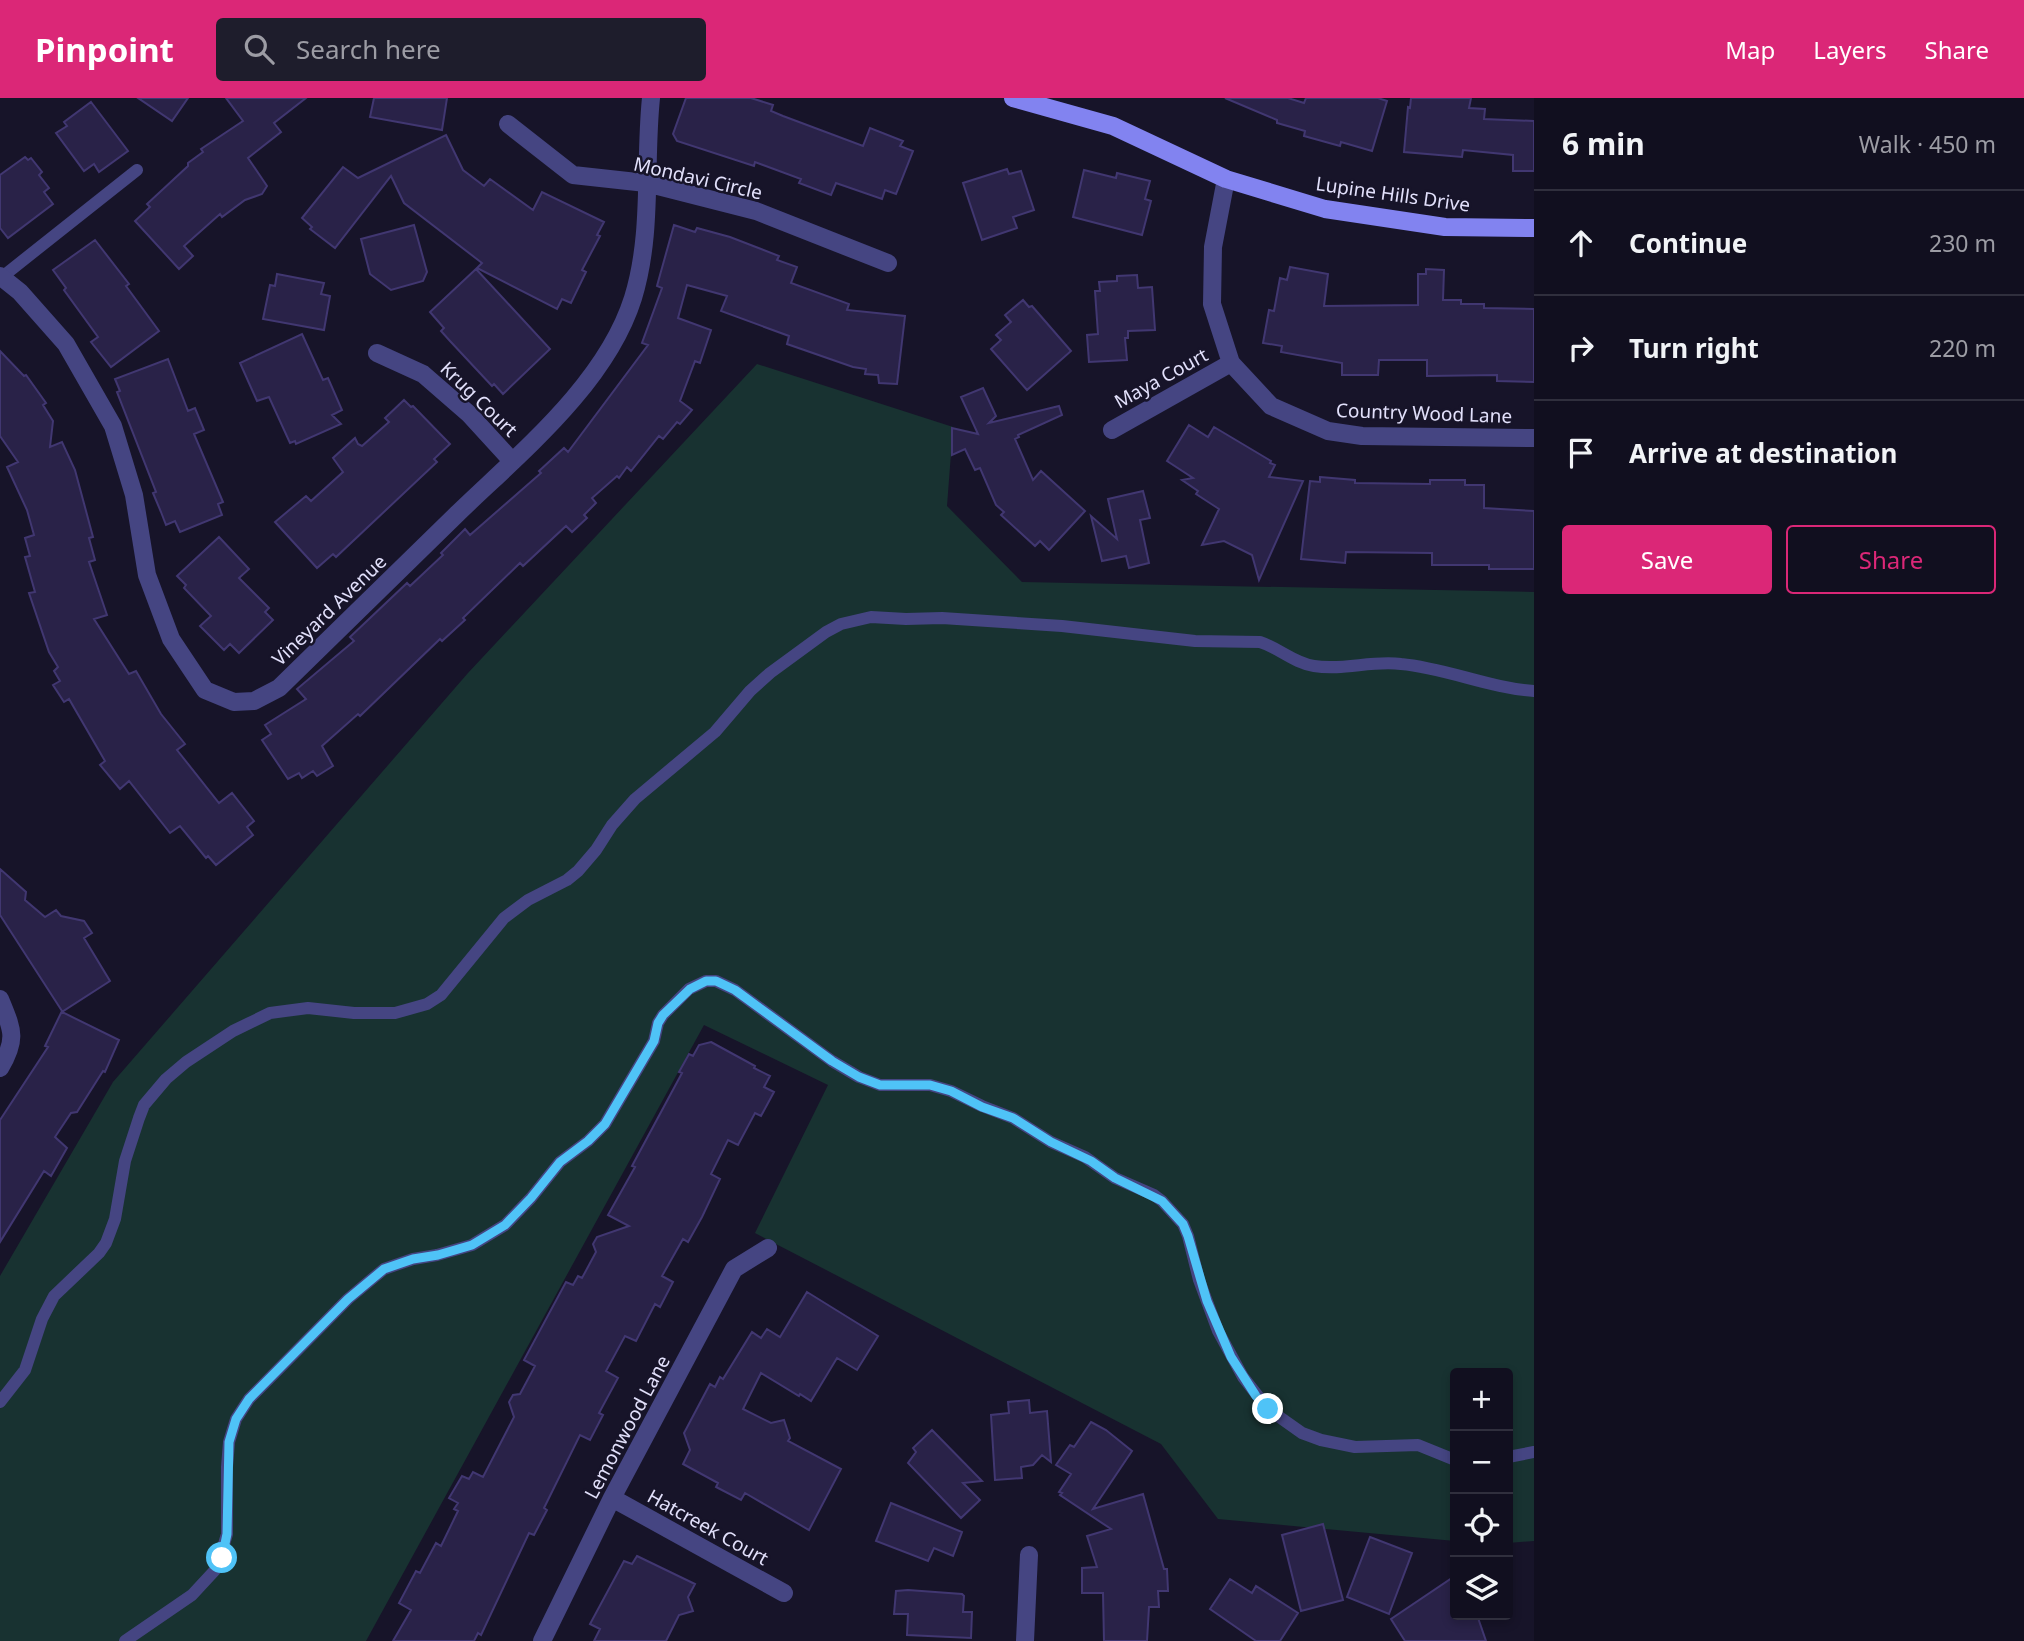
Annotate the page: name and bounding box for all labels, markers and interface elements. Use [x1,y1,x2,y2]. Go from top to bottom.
search box [216,18,706,81]
text: Pinpoint [35,27,174,72]
icon: search [240,30,278,68]
text: Search here [296,31,441,67]
text: Map [1725,33,1775,66]
text: Layers [1813,33,1887,66]
text: Share [1925,33,1989,66]
text: 6 min [1562,123,1645,164]
text: Walk · 450 m [1859,128,1996,160]
street label: Mondavi Circle [631,151,765,205]
street label: Lupine Hills Drive [1314,170,1472,218]
icon: ahead [1562,224,1600,262]
text: Continue [1629,225,1747,261]
text: 230 m [1929,227,1996,259]
icon: right [1562,329,1600,367]
text: Turn right [1629,330,1759,366]
text: 220 m [1929,332,1996,364]
street label: Maya Court [1110,342,1213,414]
street label: Krug Court [435,356,523,442]
street label: Country Wood Lane [1335,397,1513,429]
icon: arrive [1562,434,1600,472]
text: Arrive at destination [1629,435,1898,471]
button: Save [1562,525,1772,594]
button: Share [1786,525,1996,594]
street label: Vineyard Avenue [266,549,392,671]
street label: Lemonwood Lane [578,1351,676,1503]
map controls [1450,1368,1513,1620]
button: + [1450,1368,1513,1431]
route end [1252,1393,1283,1424]
button: − [1450,1431,1513,1494]
street label: Hatcreek Court [643,1483,773,1571]
button: locate [1450,1494,1513,1557]
route start [206,1542,237,1573]
button: layers [1450,1557,1513,1620]

